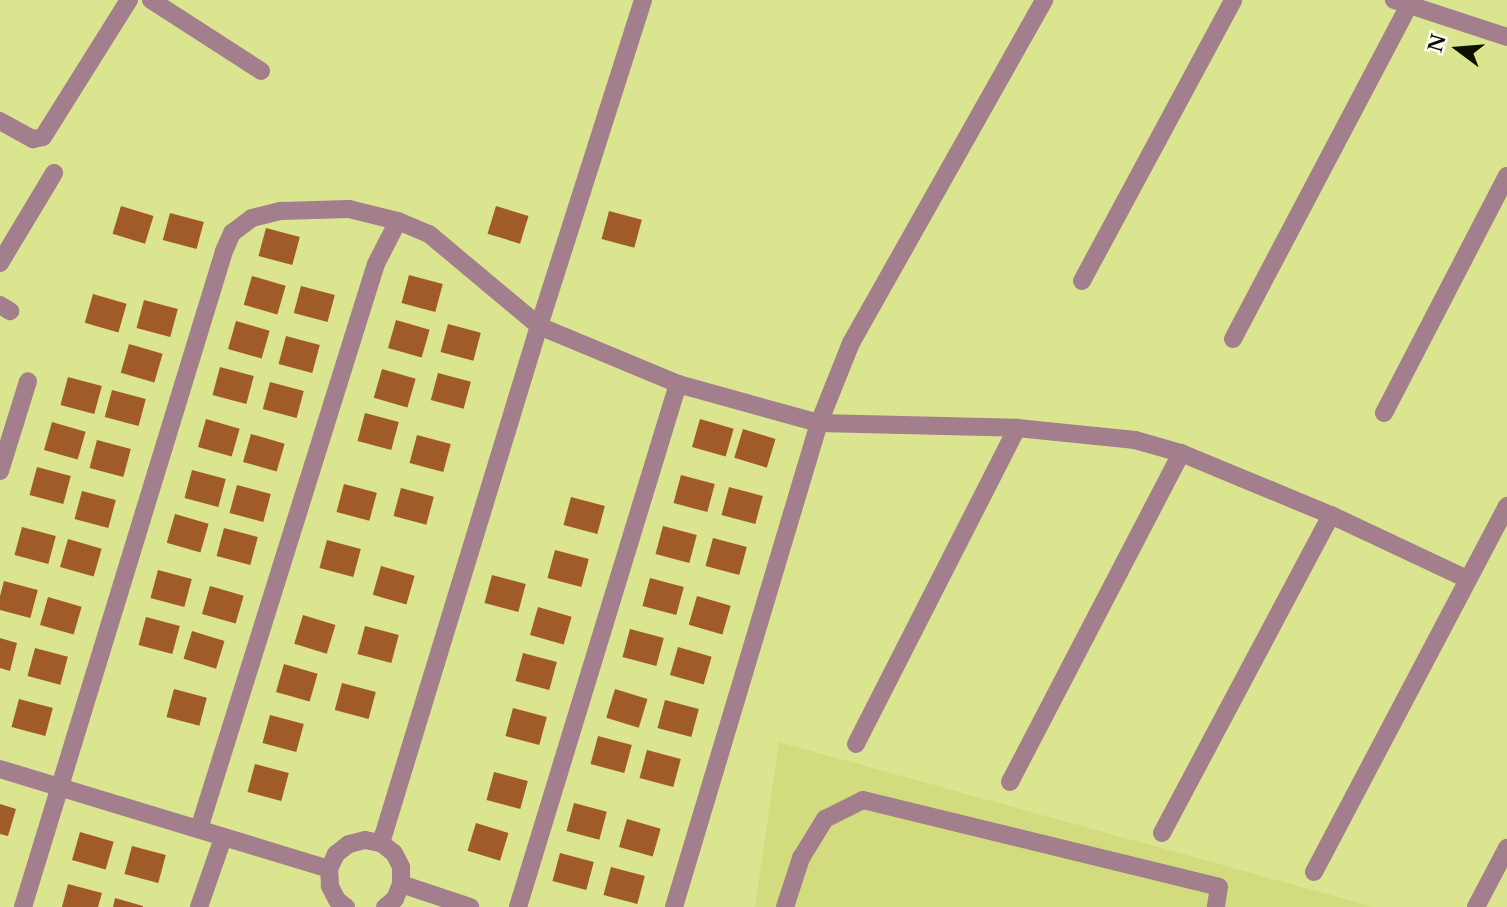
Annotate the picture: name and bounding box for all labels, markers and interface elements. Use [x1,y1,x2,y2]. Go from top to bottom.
north arrow [1423,14,1493,84]
text: N [1424,31,1451,55]

